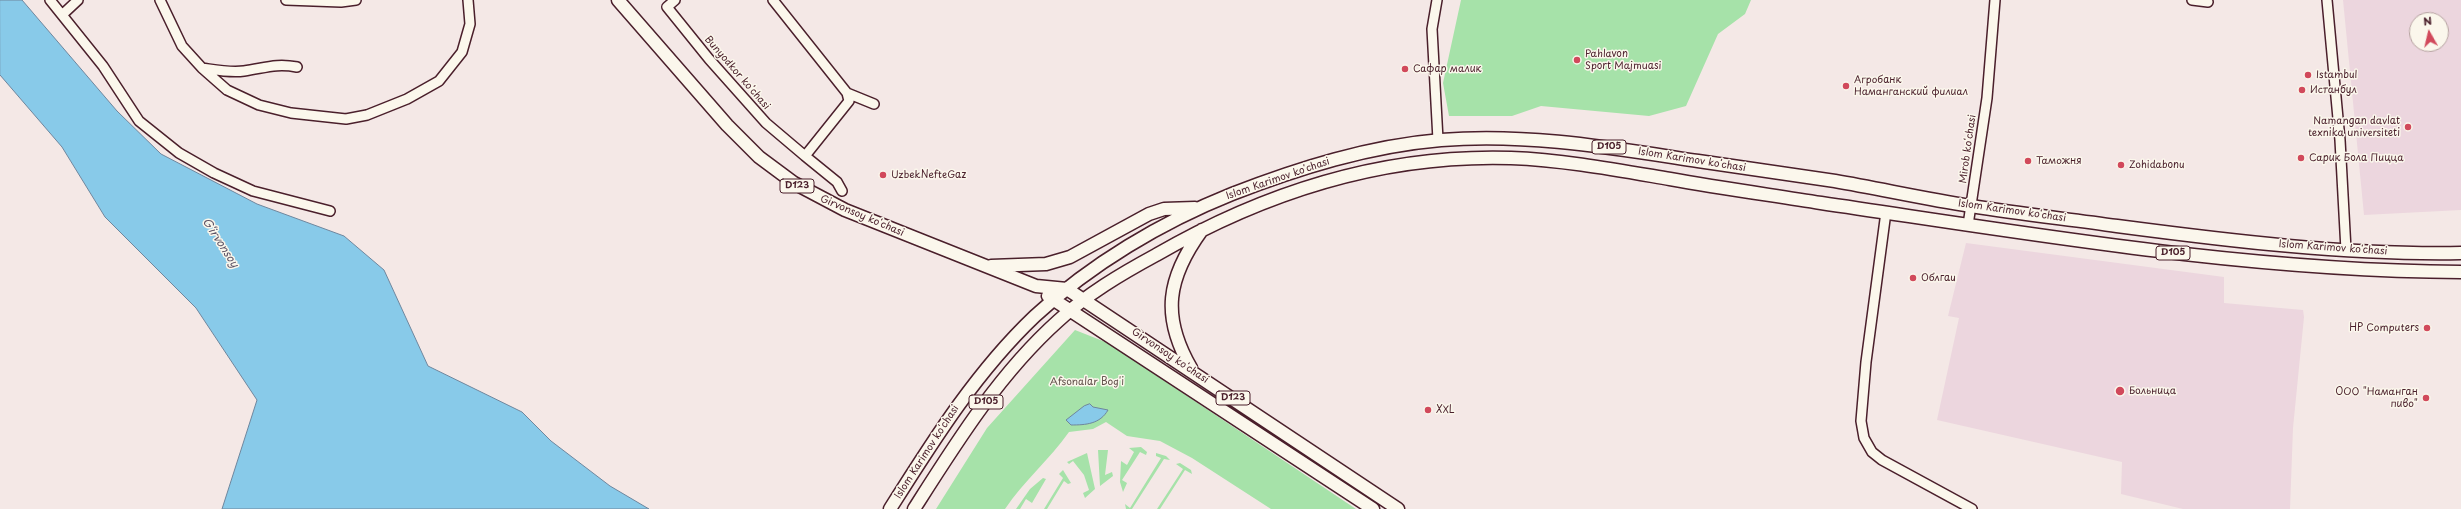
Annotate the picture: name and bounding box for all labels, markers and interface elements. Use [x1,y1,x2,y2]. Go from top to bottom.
north arrow [2409,12,2449,52]
text: N [2422,12,2433,30]
street label: Bunyodkor koʻchasi [702,34,772,112]
place label: Pahlavon Sport Majmuasi [1585,48,1661,72]
marker: Pahlavon Sport Majmuasi [1572,55,1582,65]
place label: Сафар малик [1413,63,1481,75]
marker: Сафар малик [1400,64,1410,74]
place label: Istambul [2316,69,2357,81]
marker: Istambul [2303,70,2313,80]
place label: Агробанк Наманганский филиал [1854,74,1968,98]
marker: Агробанк Наманганский филиал [1841,81,1851,91]
place label: Истанбул [2310,84,2357,96]
marker: Истанбул [2297,85,2307,95]
street label: Mirob koʻchasi [1957,114,1979,184]
place label: Namangan davlat texnika universiteti [2308,115,2400,138]
marker: Namangan davlat texnika universiteti [2403,122,2413,132]
road number: D105 [1592,140,1626,154]
street label: Islom Karimov koʻchasi [1637,146,1747,174]
place label: Сарик Бола Пицца [2309,152,2404,164]
marker: Сарик Бола Пицца [2296,153,2306,163]
place label: Таможня [2036,155,2082,167]
street label: Islom Karimov koʻchasi [1225,156,1331,202]
marker: Таможня [2023,156,2033,166]
place label: Zohidabonu [2129,159,2185,171]
marker: Zohidabonu [2116,160,2126,170]
place label: UzbekNefteGaz [891,169,966,181]
marker: UzbekNefteGaz [878,170,888,180]
road number: D123 [780,179,814,193]
street label: Girvonsoy koʻchasi [818,193,906,239]
street label: Islom Karimov koʻchasi [1957,197,2067,225]
water label: G‘irvonsoy [199,216,241,270]
street label: Islom Karimov koʻchasi [2278,238,2388,258]
road number: D105 [2156,246,2190,260]
place label: Облгаи [1921,272,1956,284]
marker: Облгаи [1908,273,1918,283]
place label: HP Computers [2349,322,2419,334]
marker: HP Computers [2422,323,2432,333]
street label: Girvonsoy koʻchasi [1129,326,1211,386]
park label: Afsonalar Bog'i [1050,376,1124,388]
marker: Больница [2114,385,2126,397]
place label: Больница [2129,385,2176,397]
place label: ООО "Наманган пиво" [2335,386,2418,410]
road number: D123 [1216,391,1250,405]
marker: ООО "Наманган пиво" [2421,393,2431,403]
road number: D105 [969,395,1003,409]
street label: Islom Karimov koʻchasi [892,403,962,501]
place label: XXL [1436,404,1455,416]
marker: XXL [1423,405,1433,415]

